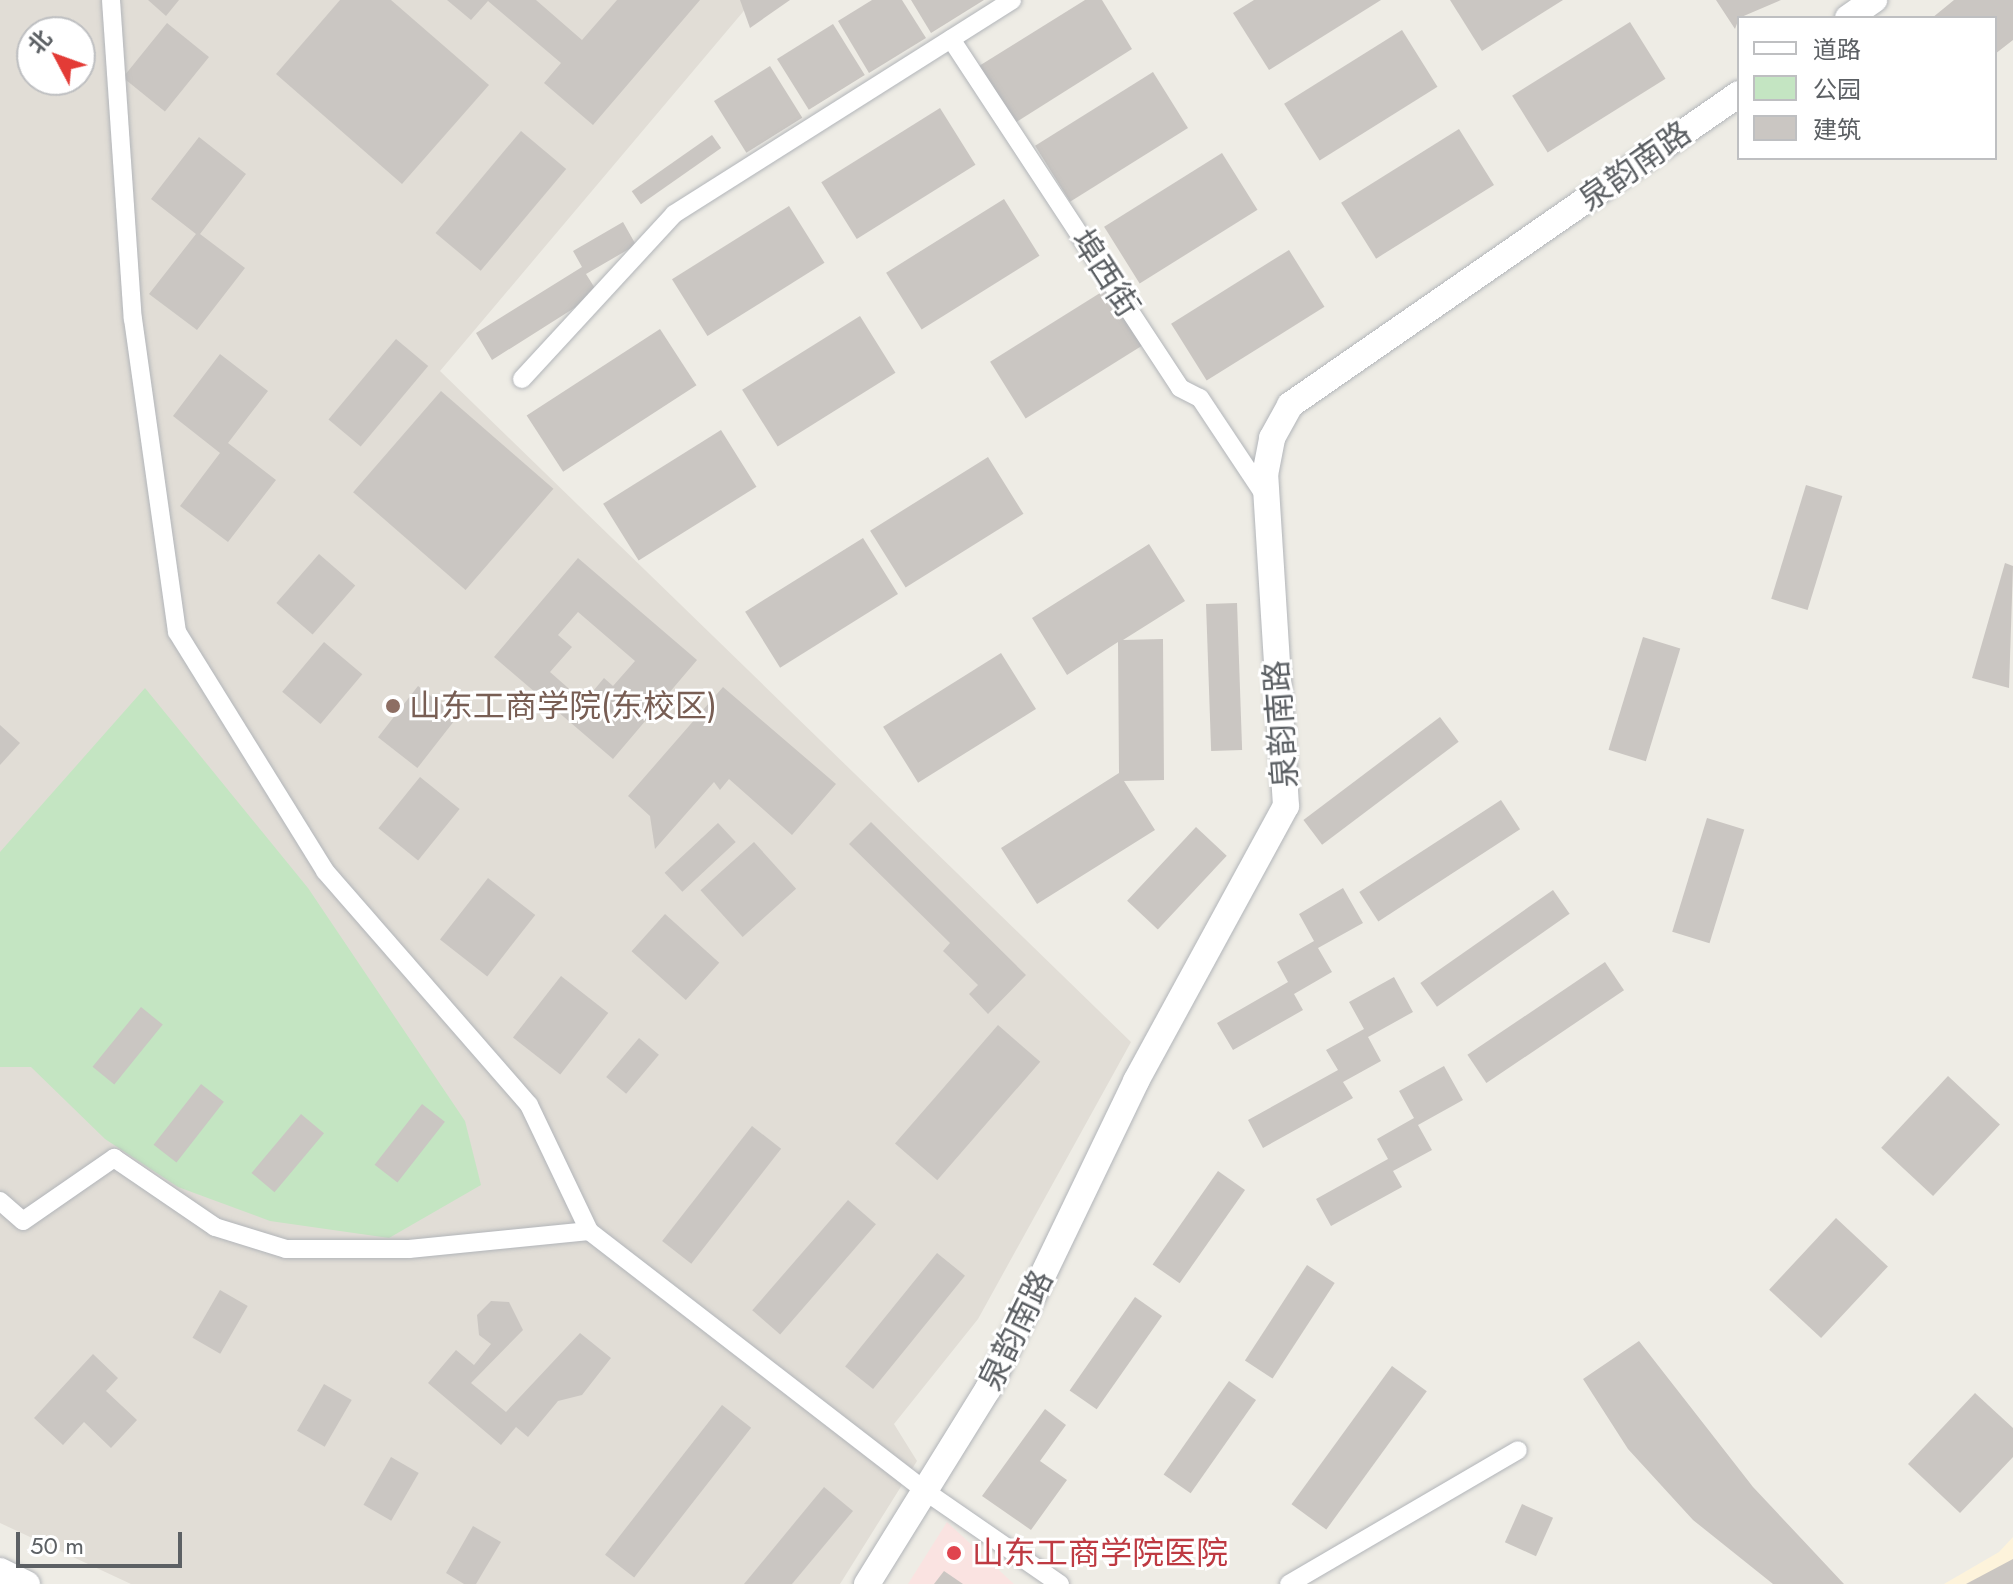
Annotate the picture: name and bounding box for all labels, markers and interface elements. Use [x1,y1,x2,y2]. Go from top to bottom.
north arrow [16,16,96,96]
legend [1737,16,1997,160]
text: 北 [20,23,59,60]
text: 道路 [1813,32,1861,67]
text: 公园 [1813,72,1861,107]
text: 建筑 [1813,112,1861,147]
street label: 泉韵南路 [1572,114,1698,218]
street label: 埠西街 [1063,222,1147,324]
street label: 泉韵南路 [1257,659,1305,789]
place label: 山东工商学院(东校区) [409,687,717,725]
marker: 山东工商学院(东校区) [384,697,402,715]
street label: 泉韵南路 [971,1264,1061,1396]
scale bar [20,1516,186,1566]
text: 50 m [30,1528,84,1563]
place label: 山东工商学院医院 [972,1534,1228,1572]
marker: 山东工商学院医院 [943,1542,965,1564]

